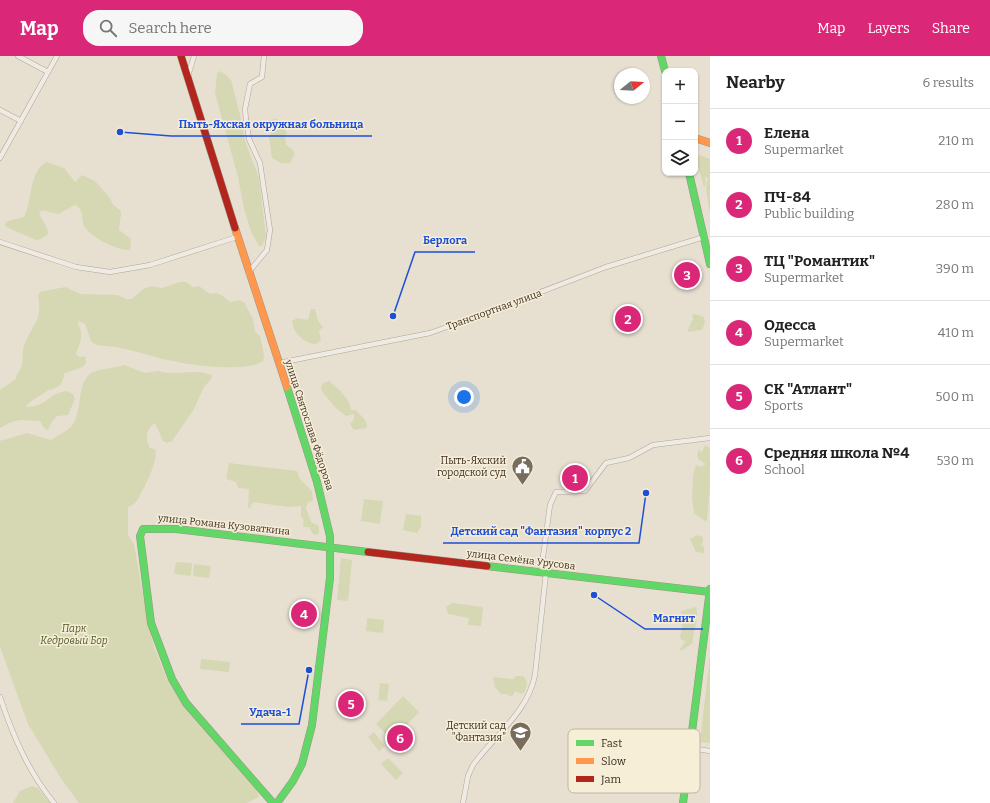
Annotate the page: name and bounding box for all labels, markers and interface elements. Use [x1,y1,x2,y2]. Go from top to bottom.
search box [83,10,363,46]
text: Map [20,17,59,40]
icon: search [97,17,119,39]
text: Search here [129,19,212,37]
text: Map [817,20,845,37]
text: Layers [867,20,910,37]
text: Share [932,20,970,37]
north arrow [614,68,650,104]
map controls [662,68,698,176]
button: + [662,68,698,104]
text: Nearby [726,72,785,93]
text: 6 results [922,75,974,90]
button: − [662,104,698,140]
callout: Пыть-Яхская окружная больница [171,113,372,136]
text: Пыть-Яхская окружная больница [179,118,364,131]
text: Елена [764,124,809,142]
text: 1 [736,133,742,148]
text: 210 m [938,133,974,148]
button: layers [662,140,698,176]
text: Supermarket [764,142,844,157]
text: ПЧ-84 [764,188,811,206]
text: 2 [735,197,743,212]
text: 280 m [936,197,974,212]
text: Public building [764,206,854,221]
callout: Берлога [415,229,475,252]
text: Берлога [423,234,468,247]
text: ТЦ "Романтик" [764,252,875,270]
pin: 3 [674,260,700,290]
text: 3 [735,261,743,276]
text: 390 m [936,261,974,276]
text: Supermarket [764,270,844,285]
street label: Транспортная улица [445,287,544,333]
pin: 2 [615,304,641,334]
text: Одесса [764,316,816,334]
text: 4 [735,325,743,340]
text: 410 m [938,325,974,340]
text: Supermarket [764,334,844,349]
street label: улица Святослава Фёдорова [282,357,336,492]
text: СК "Атлант" [764,380,852,398]
your location [454,387,474,407]
text: 5 [735,389,743,404]
text: 500 m [935,389,974,404]
text: Sports [764,398,803,413]
text: Средняя школа №4 [764,444,909,462]
text: 6 [735,453,743,468]
text: 530 m [937,453,974,468]
public building icon: Пыть-Яхский городской суд [509,454,535,487]
place label: Пыть-Яхский городской суд [437,455,506,479]
text: School [764,462,805,477]
pin: 1 [562,463,588,493]
street label: улица Романа Кузоваткина [156,512,291,538]
callout: Детский сад "Фантазия" корпус 2 [443,520,639,543]
text: Детский сад "Фантазия" корпус 2 [451,525,631,538]
street label: улица Семёна Урусова [465,547,576,573]
pin: 4 [291,599,317,629]
callout: Магнит [645,606,703,629]
text: Магнит [653,612,695,625]
park label: Парк Кедровый Бор [40,623,108,647]
pin: 5 [338,689,364,719]
callout: Удача-1 [241,701,299,724]
text: Удача-1 [249,706,291,719]
school or university icon: Детский сад "Фантазия" [508,719,534,752]
place label: Детский сад "Фантазия" [446,720,506,744]
pin: 6 [387,723,413,753]
legend [568,729,700,793]
text: Fast [601,737,622,750]
text: Slow [601,755,626,768]
text: Jam [600,773,621,786]

